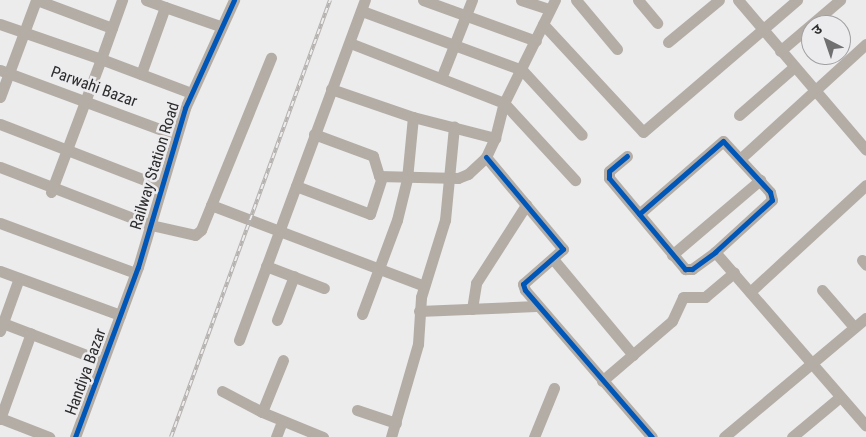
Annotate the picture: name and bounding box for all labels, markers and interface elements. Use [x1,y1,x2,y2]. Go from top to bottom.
north arrow [801,15,851,65]
text: उ [808,21,825,38]
street label: Parwahi Bazar [48,62,140,112]
street label: Railway Station Road [126,100,184,232]
street label: Handiya Bazar [61,326,111,418]

